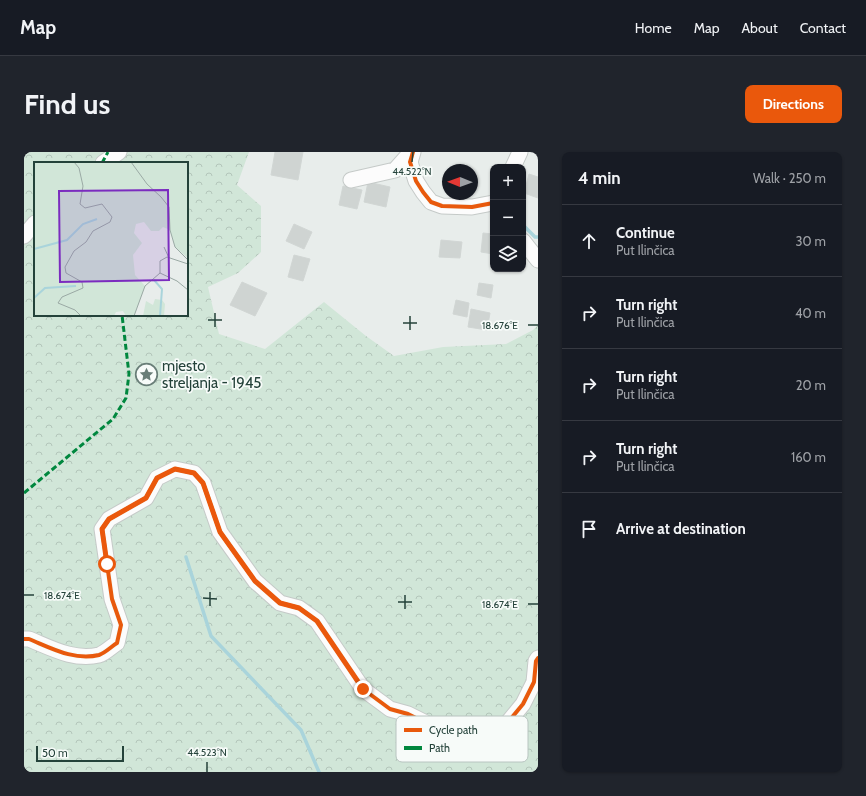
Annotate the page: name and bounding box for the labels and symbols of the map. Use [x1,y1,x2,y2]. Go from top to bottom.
inset map [34,162,188,316]
north arrow [442,164,478,200]
text: 44.522°N [392,165,432,178]
text: 18.676°E [482,319,518,332]
place label: mjesto streljanja - 1945 [162,357,261,392]
place icon: mjesto streljanja - 1945 [133,362,159,388]
route start [98,555,116,573]
text: 18.674°E [44,589,80,602]
text: 18.674°E [482,598,518,611]
route end [354,680,372,698]
legend [396,716,528,762]
text: Cycle path [429,723,478,737]
text: Path [429,741,450,755]
scale bar [36,744,124,763]
text: 44.523°N [187,746,227,759]

